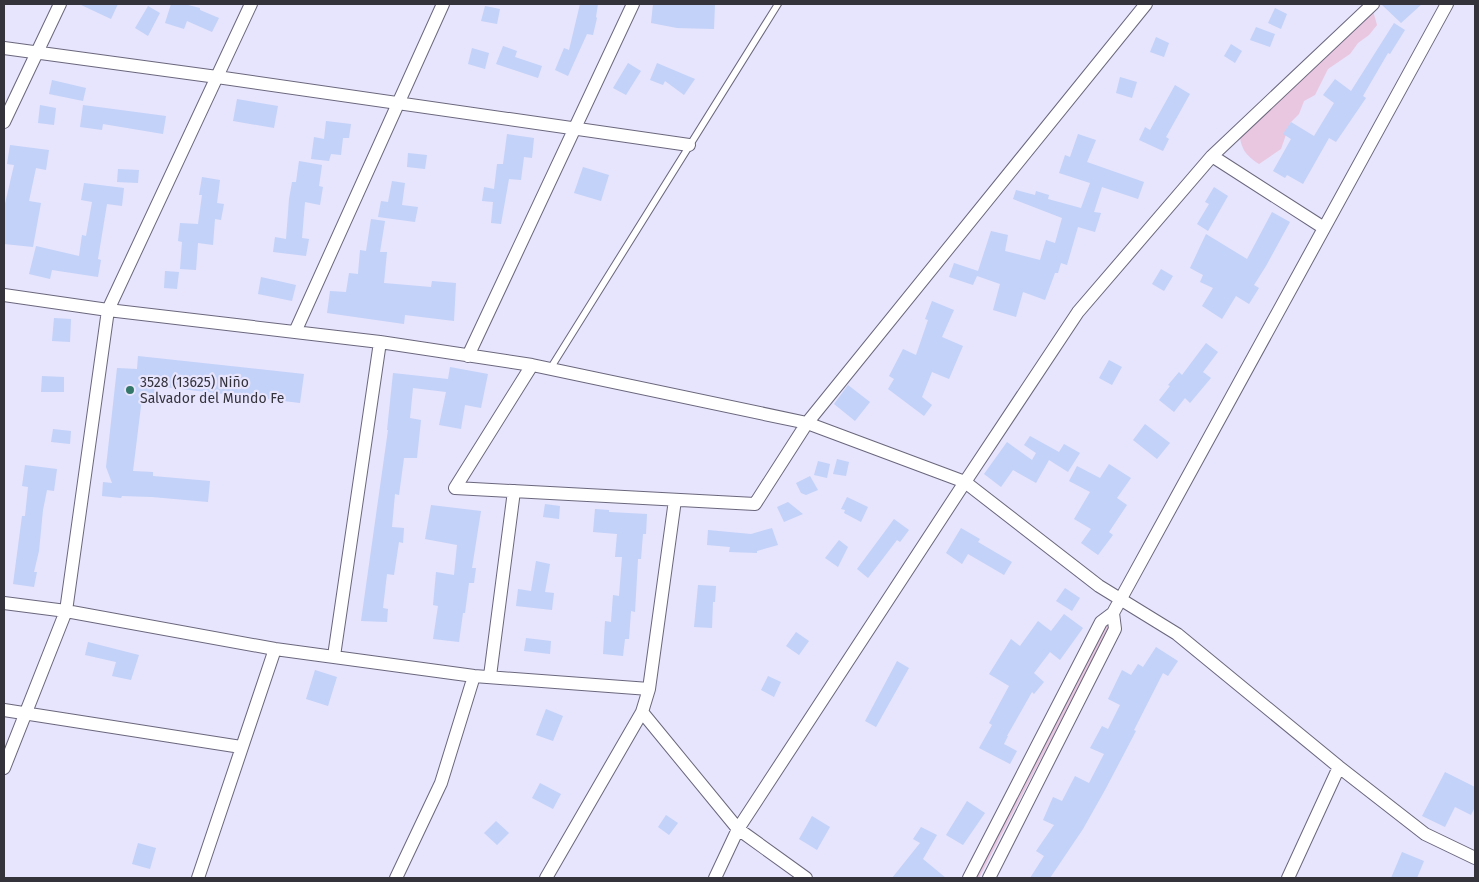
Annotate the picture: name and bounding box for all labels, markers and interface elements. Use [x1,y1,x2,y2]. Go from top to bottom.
place label: 3528 (13625) Niño Salvador del Mundo Fe [140,374,284,407]
marker: 3528 (13625) Niño Salvador del Mundo Fe [124,384,136,396]

